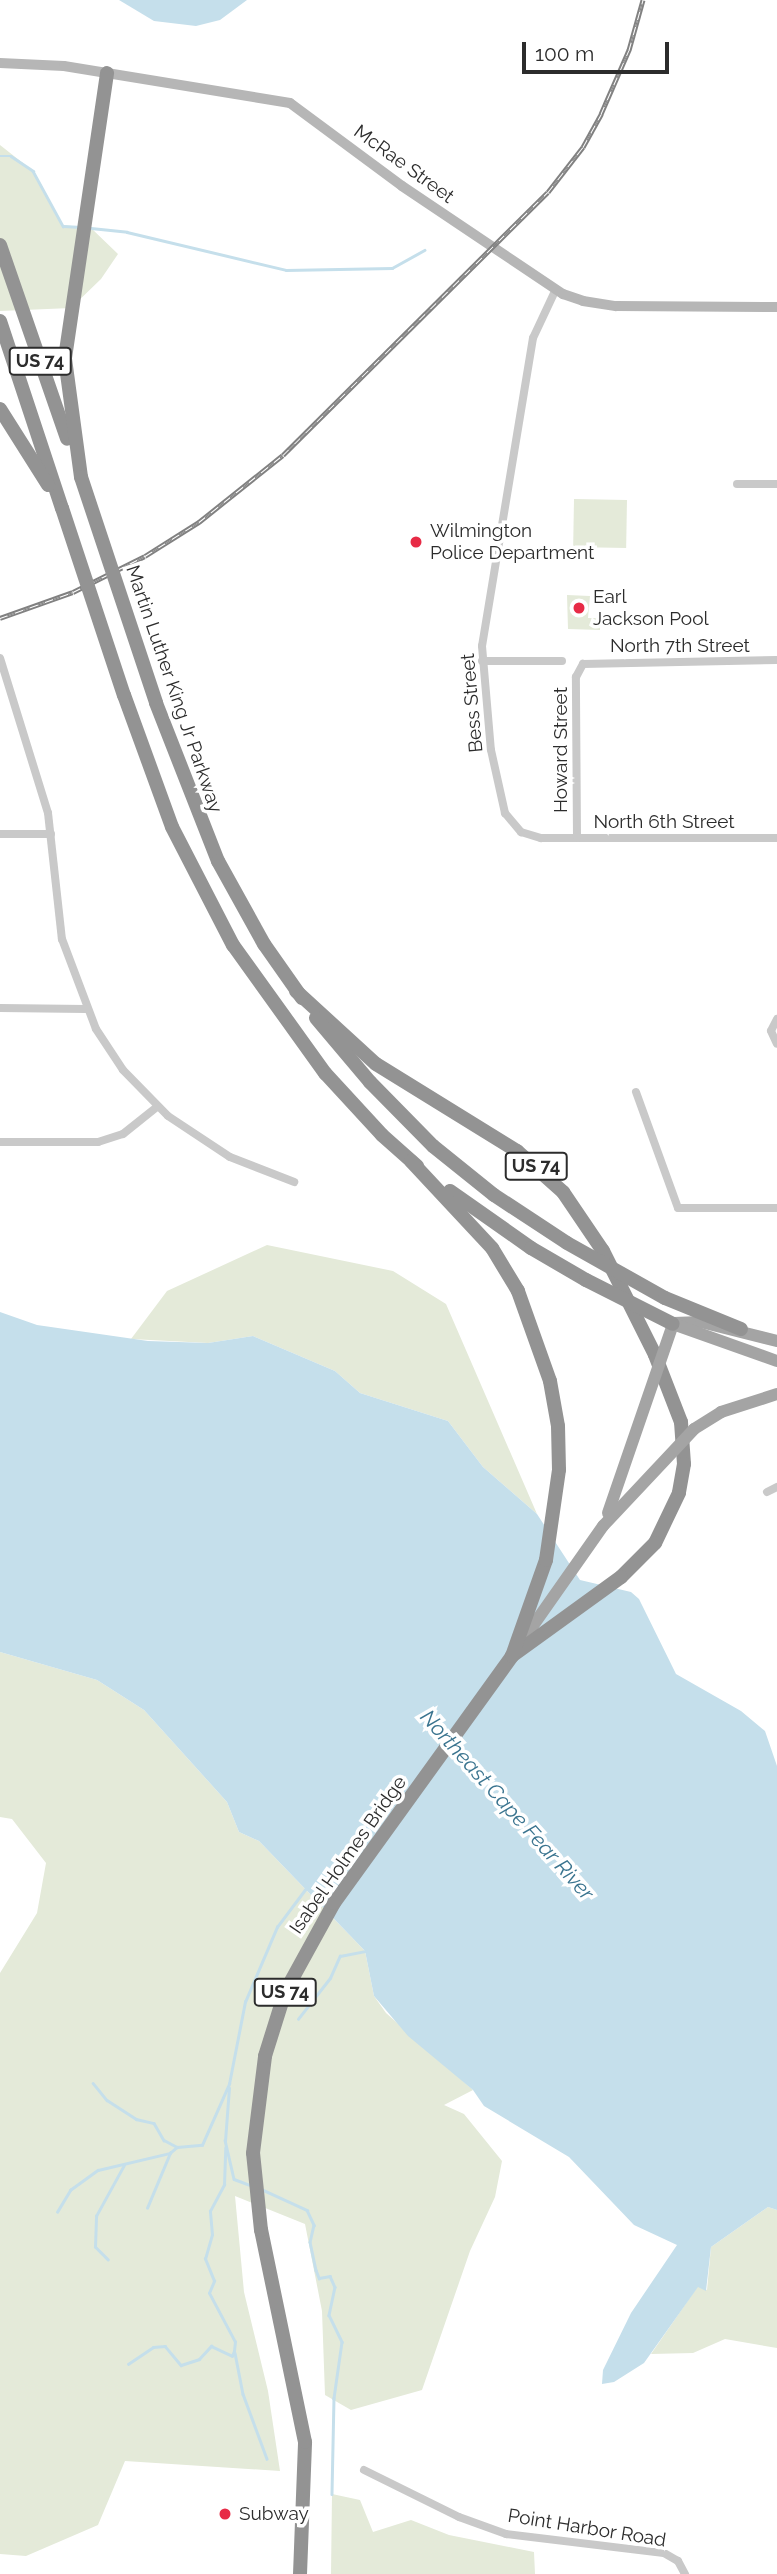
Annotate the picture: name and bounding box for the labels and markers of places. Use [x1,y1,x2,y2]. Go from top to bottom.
place label: Wilmington Police Department [430,520,594,564]
marker: Wilmington Police Department [408,534,424,550]
place label: Earl Jackson Pool [593,586,709,630]
marker: Earl Jackson Pool [571,600,587,616]
place label: Subway [239,2503,309,2525]
marker: Subway [217,2506,233,2522]

